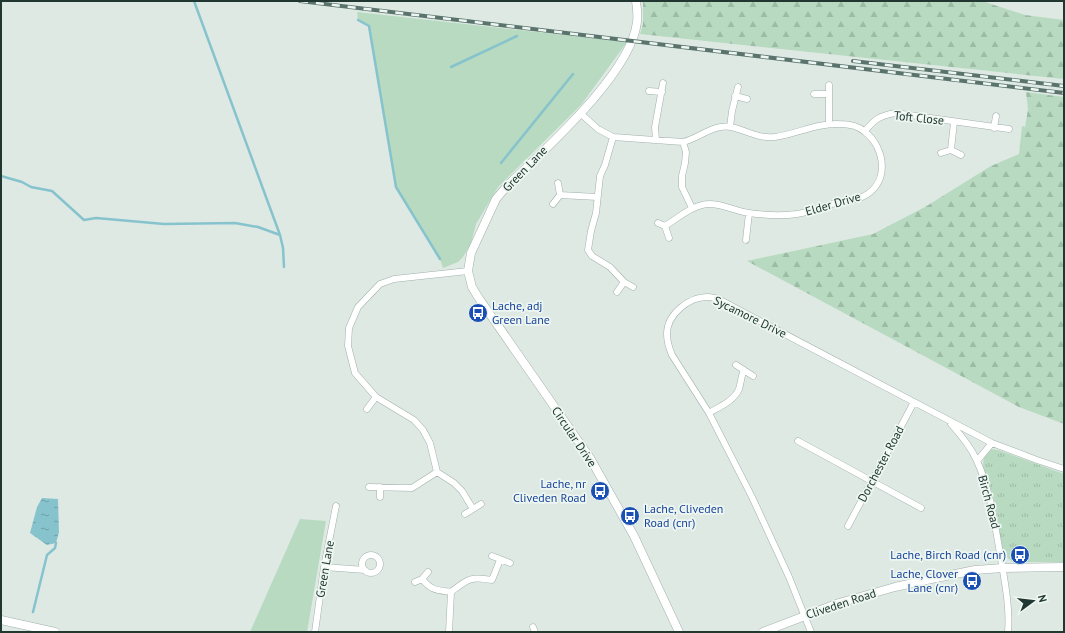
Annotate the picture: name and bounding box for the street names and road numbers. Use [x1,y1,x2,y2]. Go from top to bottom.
street label: Toft Close [893,107,945,128]
street label: Green Lane [499,143,550,195]
street label: Elder Drive [804,188,862,219]
street label: Sycamore Drive [711,292,789,341]
street label: Circular Drive [549,404,600,470]
street label: Dorchester Road [854,423,907,504]
street label: Birch Road [975,473,1004,530]
street label: Green Lane [312,539,337,599]
street label: Cliveden Road [804,585,878,622]

